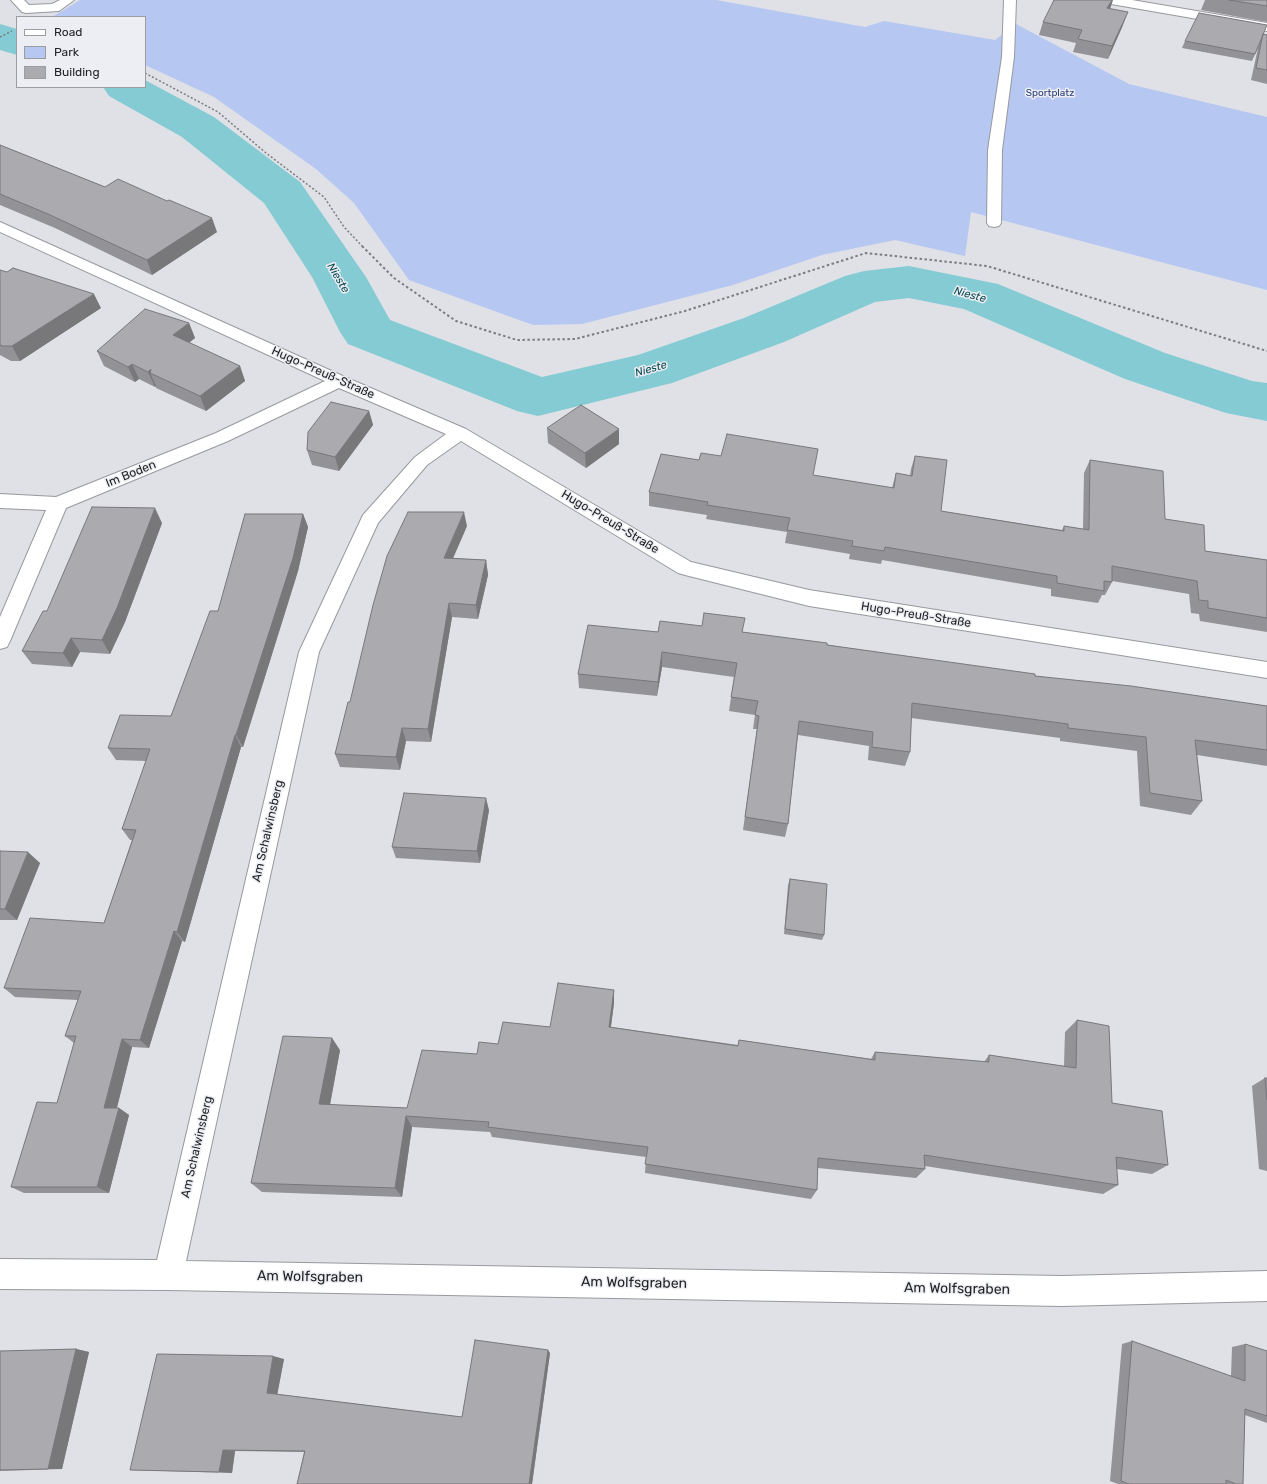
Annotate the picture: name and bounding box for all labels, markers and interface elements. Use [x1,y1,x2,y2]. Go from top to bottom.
legend [16,16,146,88]
text: Road [54,25,82,39]
text: Park [54,45,79,59]
text: Building [54,65,100,79]
park label: Sportplatz [1026,87,1074,99]
water label: Nieste [324,261,352,295]
water label: Nieste [953,284,987,306]
street label: Hugo-Preuß-Straße [269,344,377,402]
water label: Nieste [634,358,668,380]
street label: Im Boden [104,457,158,491]
street label: Hugo-Preuß-Straße [559,487,661,557]
street label: Hugo-Preuß-Straße [860,599,972,631]
street label: Am Schalwinsberg [249,779,287,883]
street label: Am Schalwinsberg [178,1095,216,1199]
street label: Am Wolfsgraben [257,1268,363,1286]
street label: Am Wolfsgraben [581,1274,687,1292]
street label: Am Wolfsgraben [904,1280,1010,1298]

